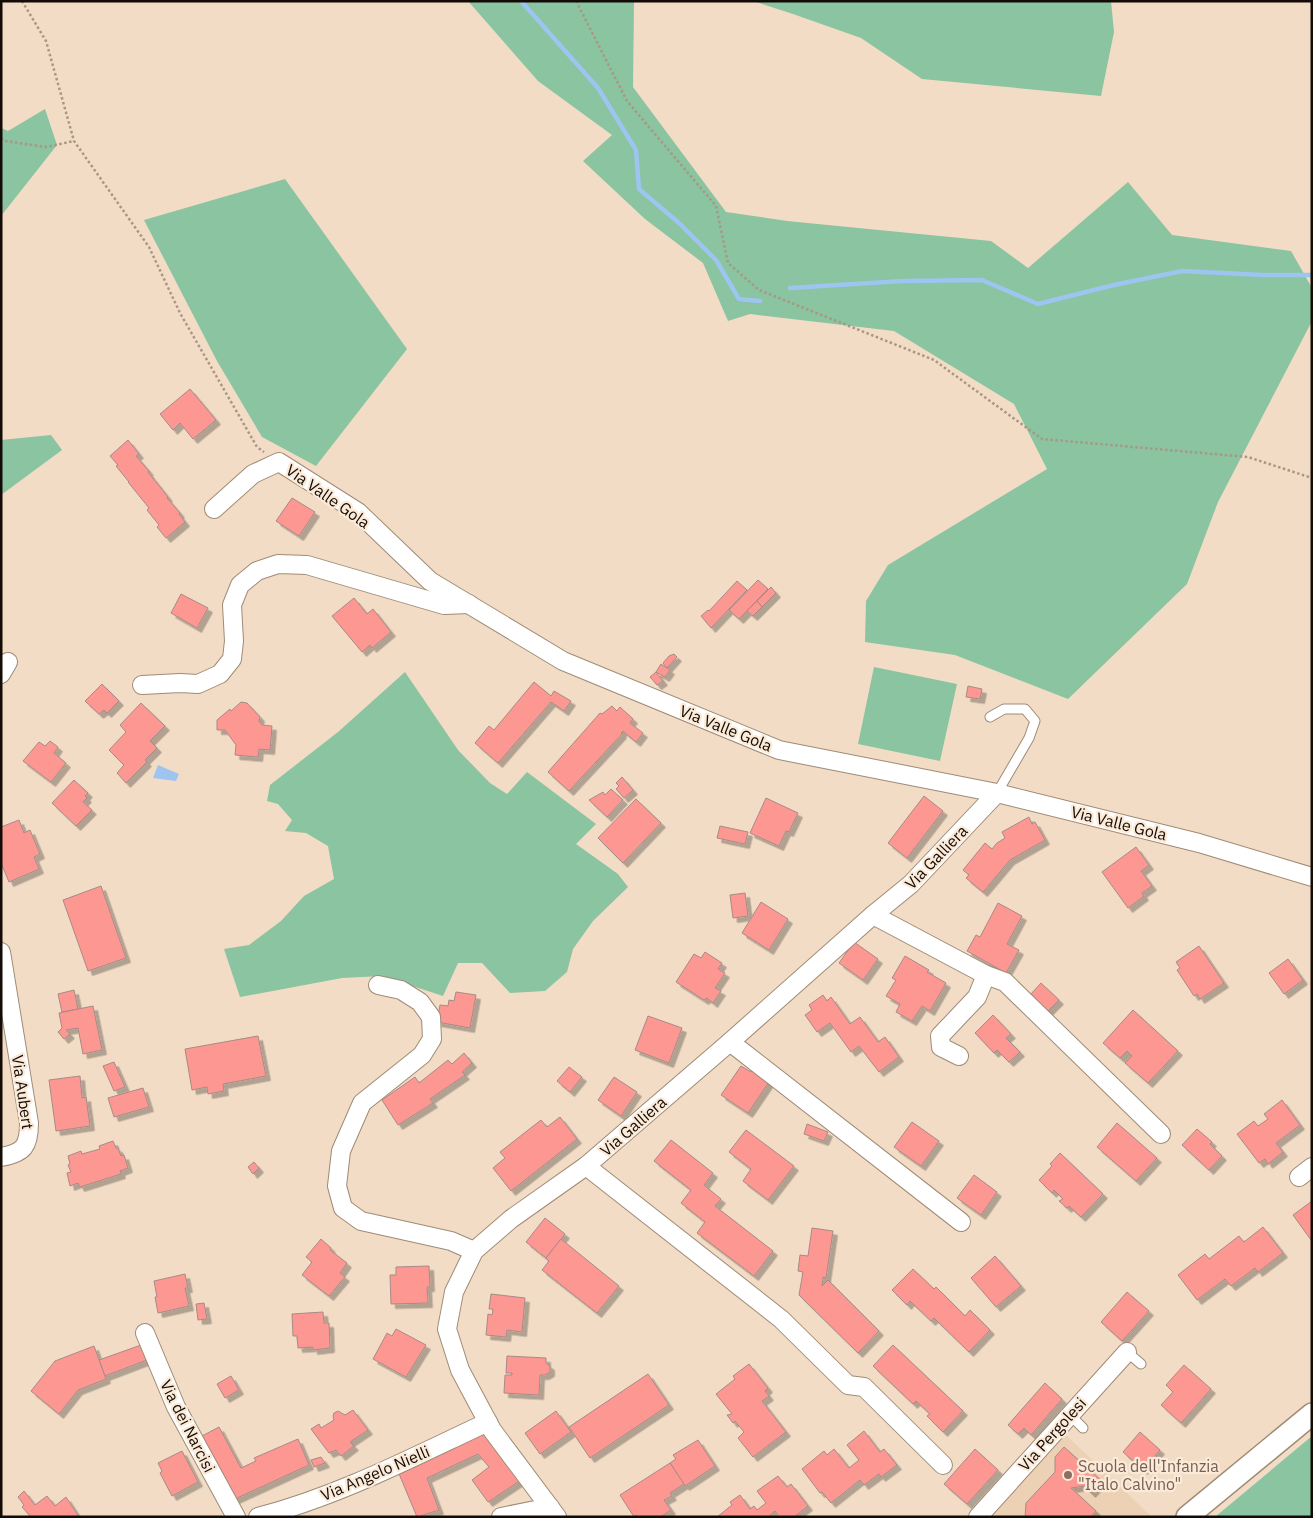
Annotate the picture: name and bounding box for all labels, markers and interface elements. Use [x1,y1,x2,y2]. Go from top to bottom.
street label: Via Valle Gola [282,460,374,533]
street label: Via Valle Gola [677,700,776,756]
street label: Via Valle Gola [1069,801,1169,845]
street label: Via Galliera [900,820,972,893]
street label: Via Aubert [8,1053,38,1131]
street label: Via Galliera [596,1091,671,1160]
street label: Via dei Narcisi [156,1376,220,1476]
street label: Via Pergolesi [1014,1393,1090,1475]
street label: Via Angelo Nielli [318,1441,432,1505]
place label: Scuola dell'Infanzia "Italo Calvino" [1078,1456,1219,1494]
marker: Scuola dell'Infanzia "Italo Calvino" [1062,1469,1074,1481]

